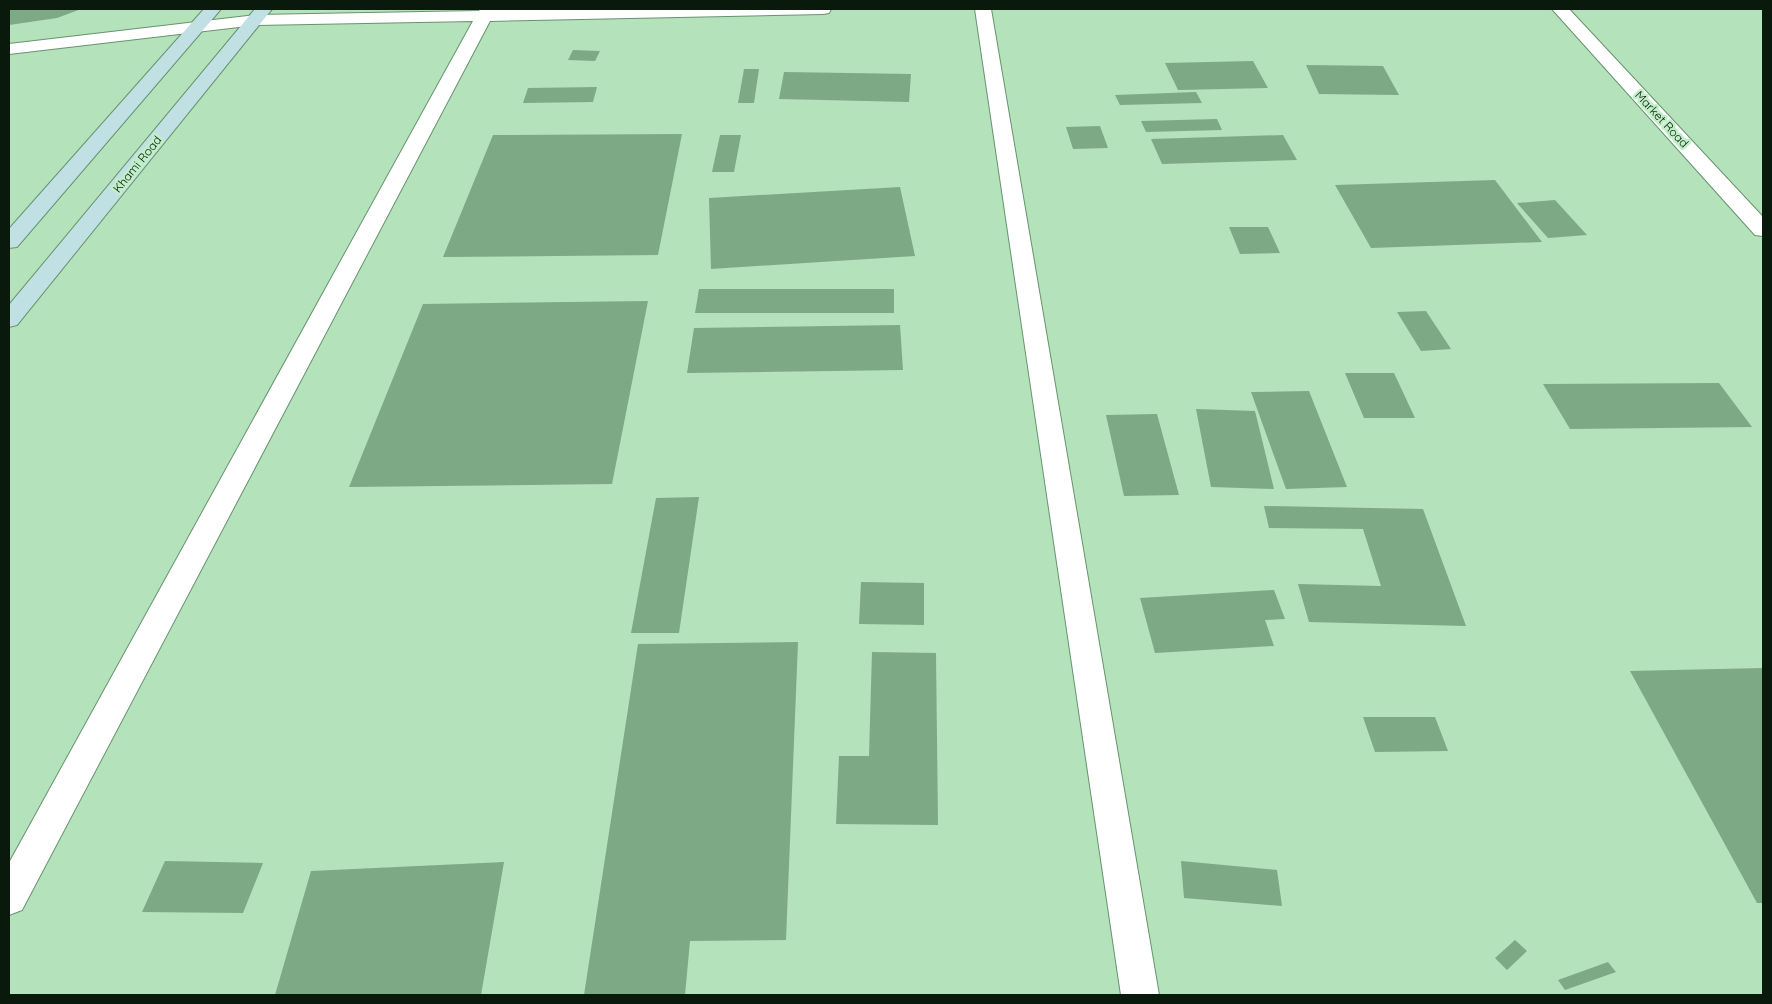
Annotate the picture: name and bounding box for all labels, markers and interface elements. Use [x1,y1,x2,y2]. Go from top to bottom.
street label: Market Road [1632,88,1692,150]
street label: Khami Road [110,133,164,195]

